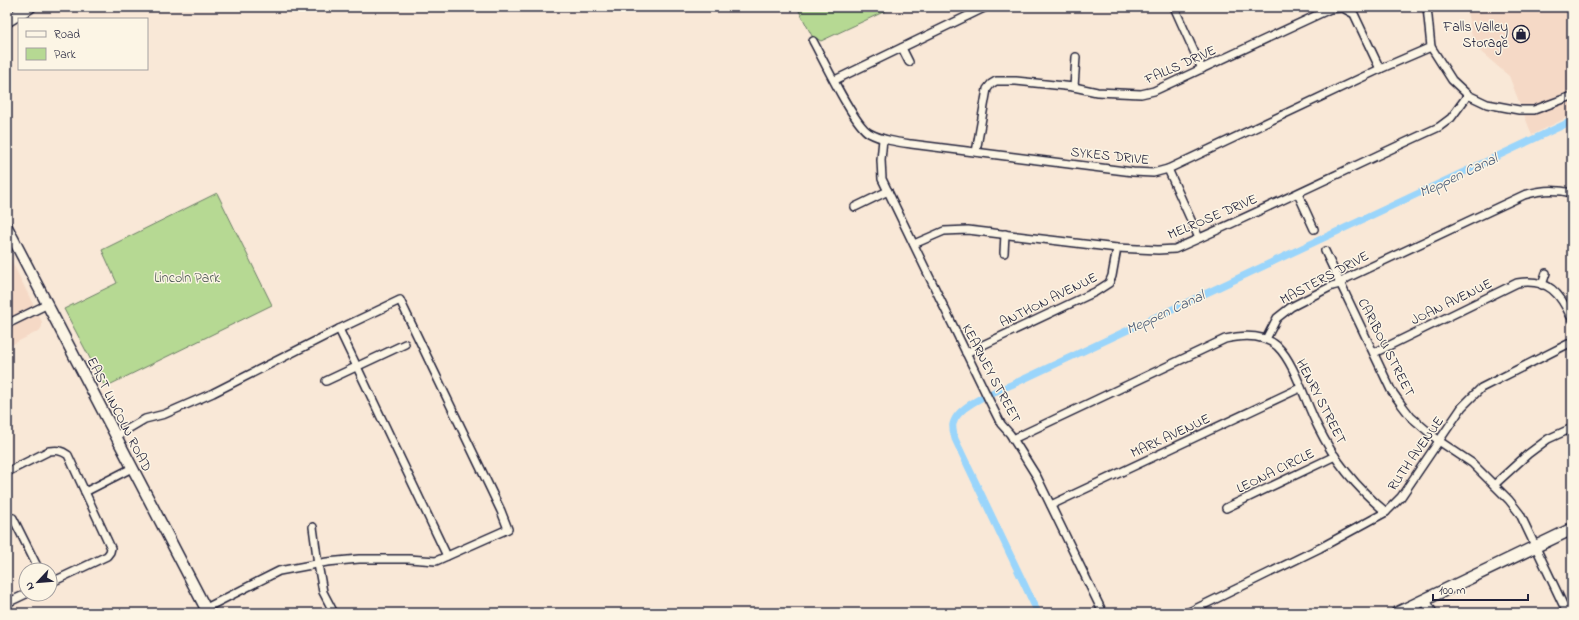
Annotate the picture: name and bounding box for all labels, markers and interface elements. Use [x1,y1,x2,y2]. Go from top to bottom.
place label: Falls Valley Storage [1442,17,1509,55]
legend [18,18,148,70]
shop icon: Falls Valley Storage [1511,24,1531,44]
text: Road [54,26,80,44]
street label: FALLS DRIVE [1141,40,1220,91]
text: Park [54,46,76,64]
street label: SYKES DRIVE [1070,142,1150,171]
water label: Meppen Canal [1416,147,1504,204]
street label: MELROSE DRIVE [1164,189,1261,246]
street label: MASTERS DRIVE [1276,246,1373,311]
street label: ANTHON AVENUE [996,267,1101,333]
park label: Lincoln Park [154,268,221,289]
street label: JOAN AVENUE [1407,274,1496,331]
water label: Meppen Canal [1123,284,1211,341]
street label: CARIBOU STREET [1352,295,1420,401]
street label: KEARNEY STREET [956,321,1026,427]
street label: EAST LINCOLN ROAD [81,354,157,476]
street label: HENRY STREET [1290,355,1351,448]
street label: MARK AVENUE [1127,409,1214,464]
street label: RUTH AVENUE [1383,412,1450,495]
street label: LEONA CIRCLE [1233,443,1318,499]
north arrow [18,562,58,602]
scale bar [1433,576,1528,602]
text: N [21,579,39,593]
text: 100 m [1439,582,1466,600]

